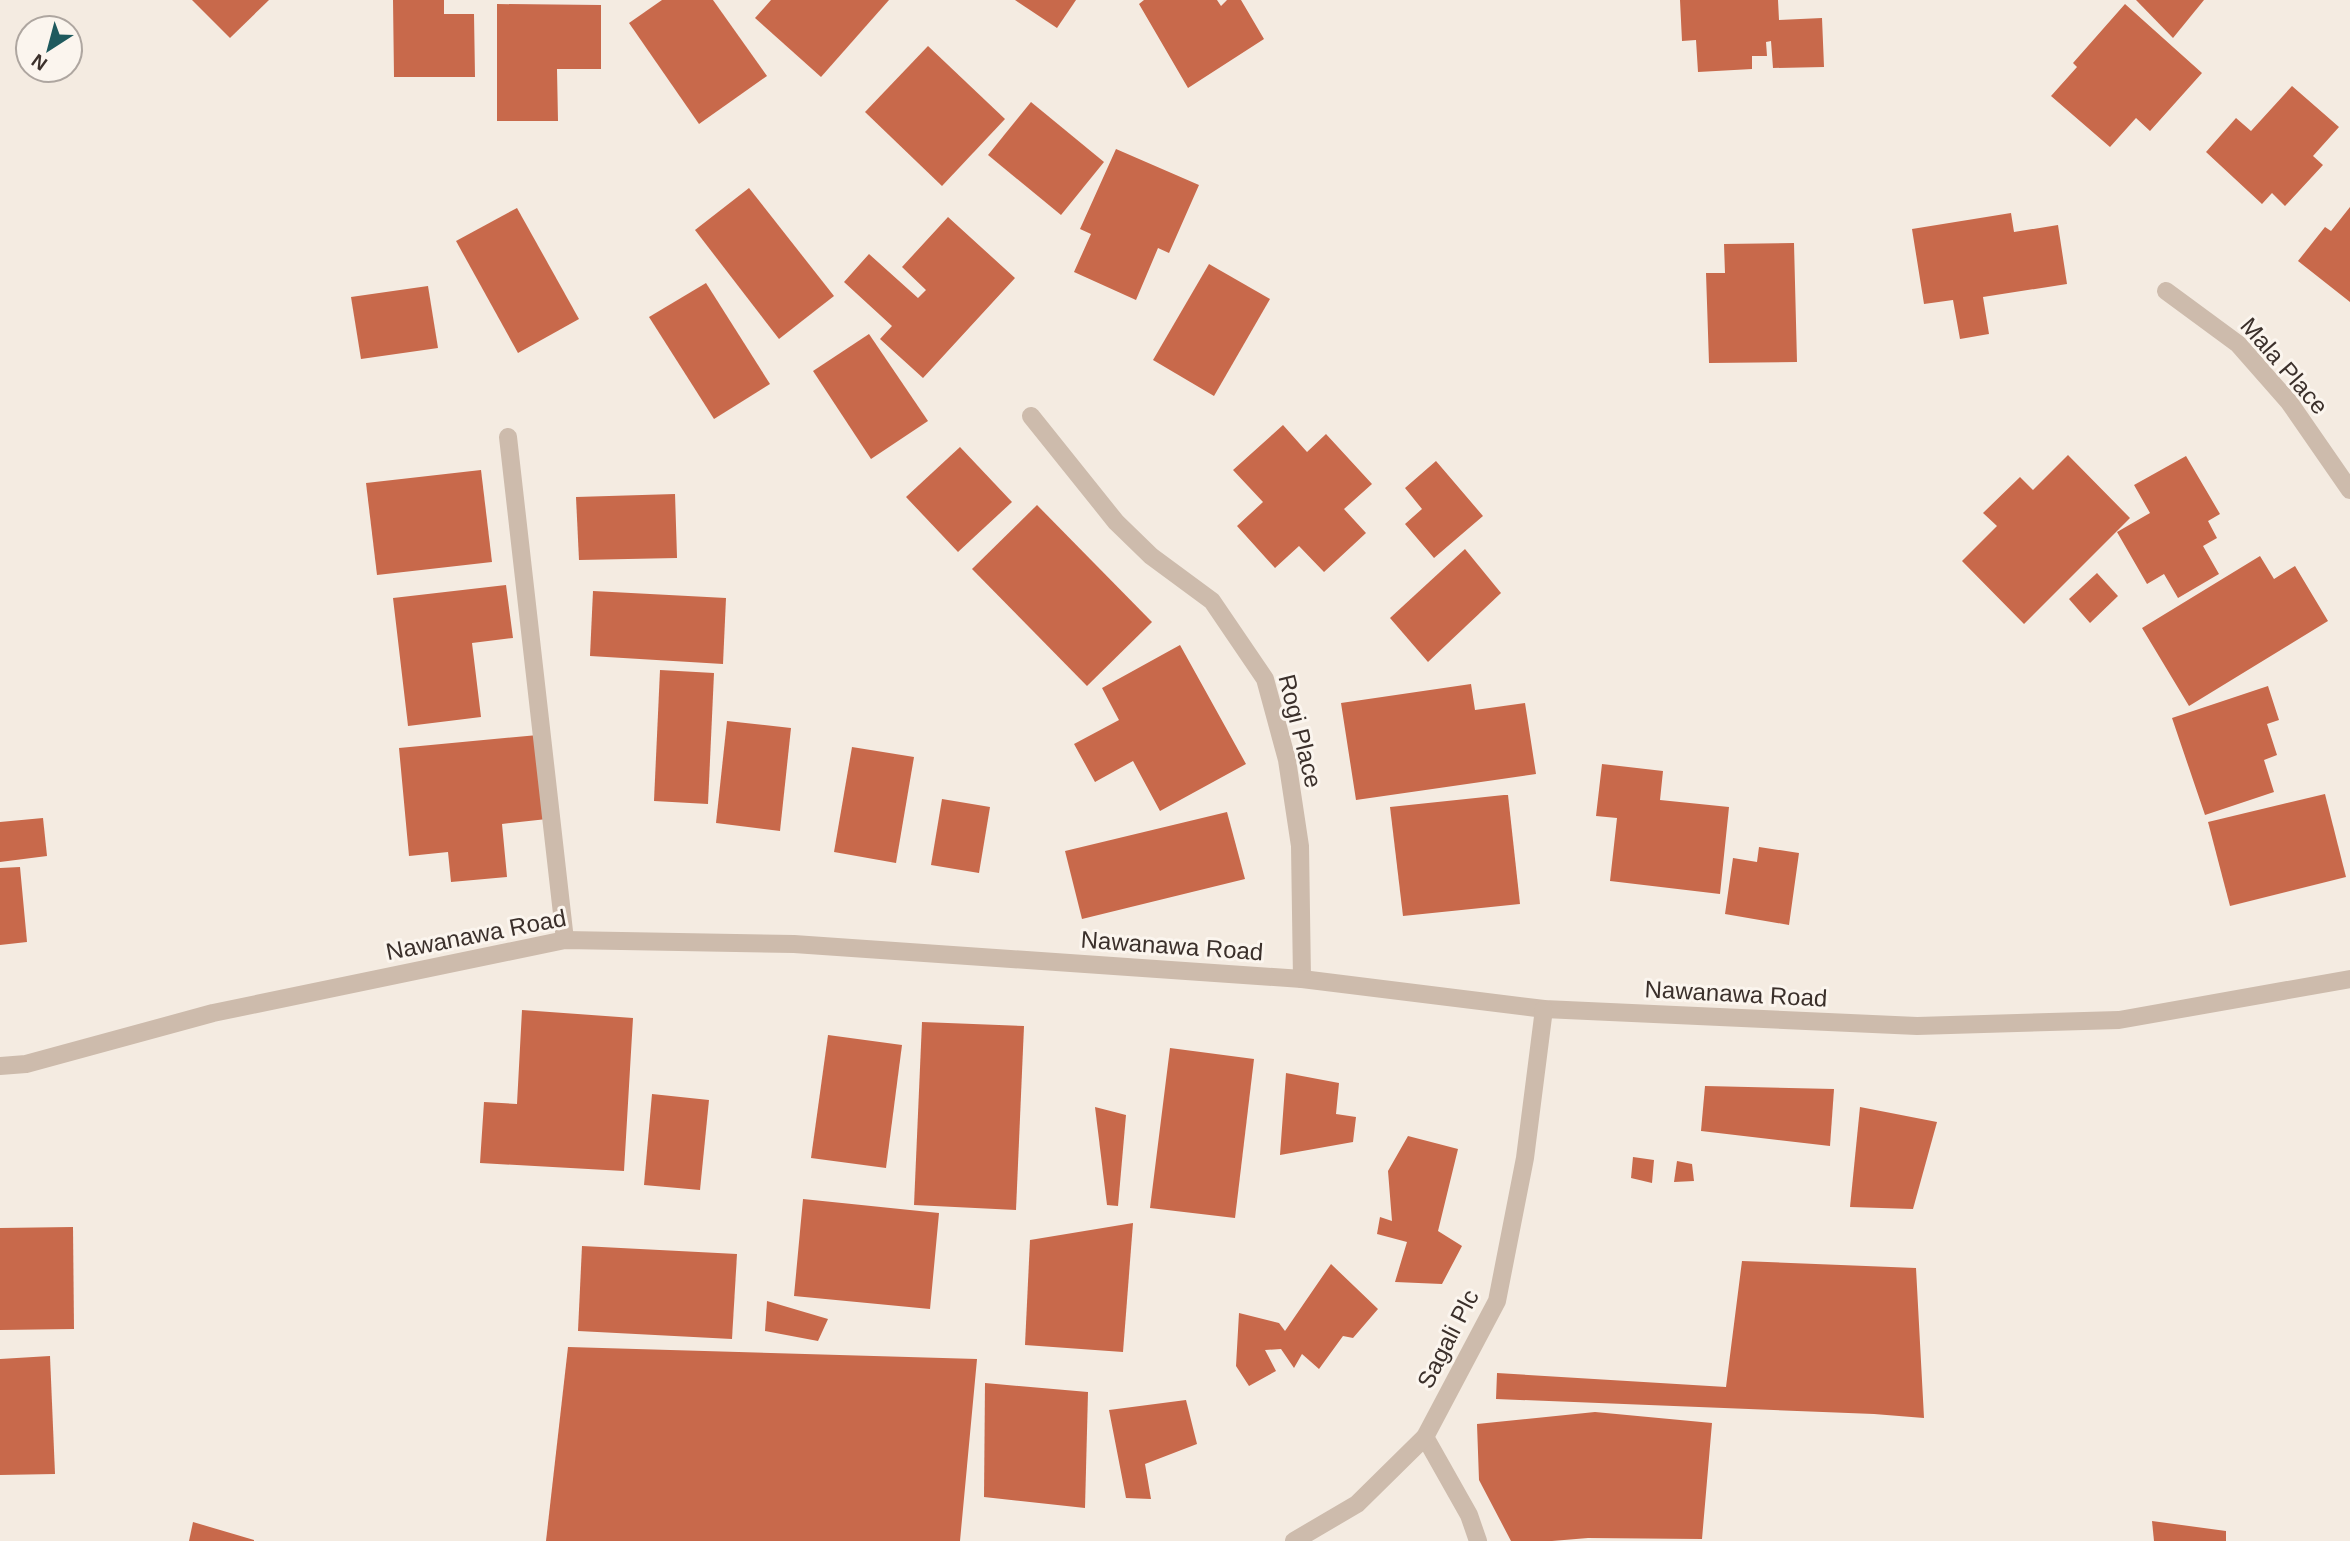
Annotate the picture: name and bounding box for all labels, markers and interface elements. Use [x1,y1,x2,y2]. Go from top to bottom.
north arrow [14,14,84,84]
text: N [28,50,51,75]
street label: Mala Place [2235,312,2334,419]
street label: Rogi Place [1273,671,1328,790]
street label: Nawanawa Road [384,904,568,965]
street label: Nawanawa Road [1080,926,1264,965]
street label: Nawanawa Road [1644,975,1828,1012]
street label: Sagali Plc [1411,1285,1484,1392]

